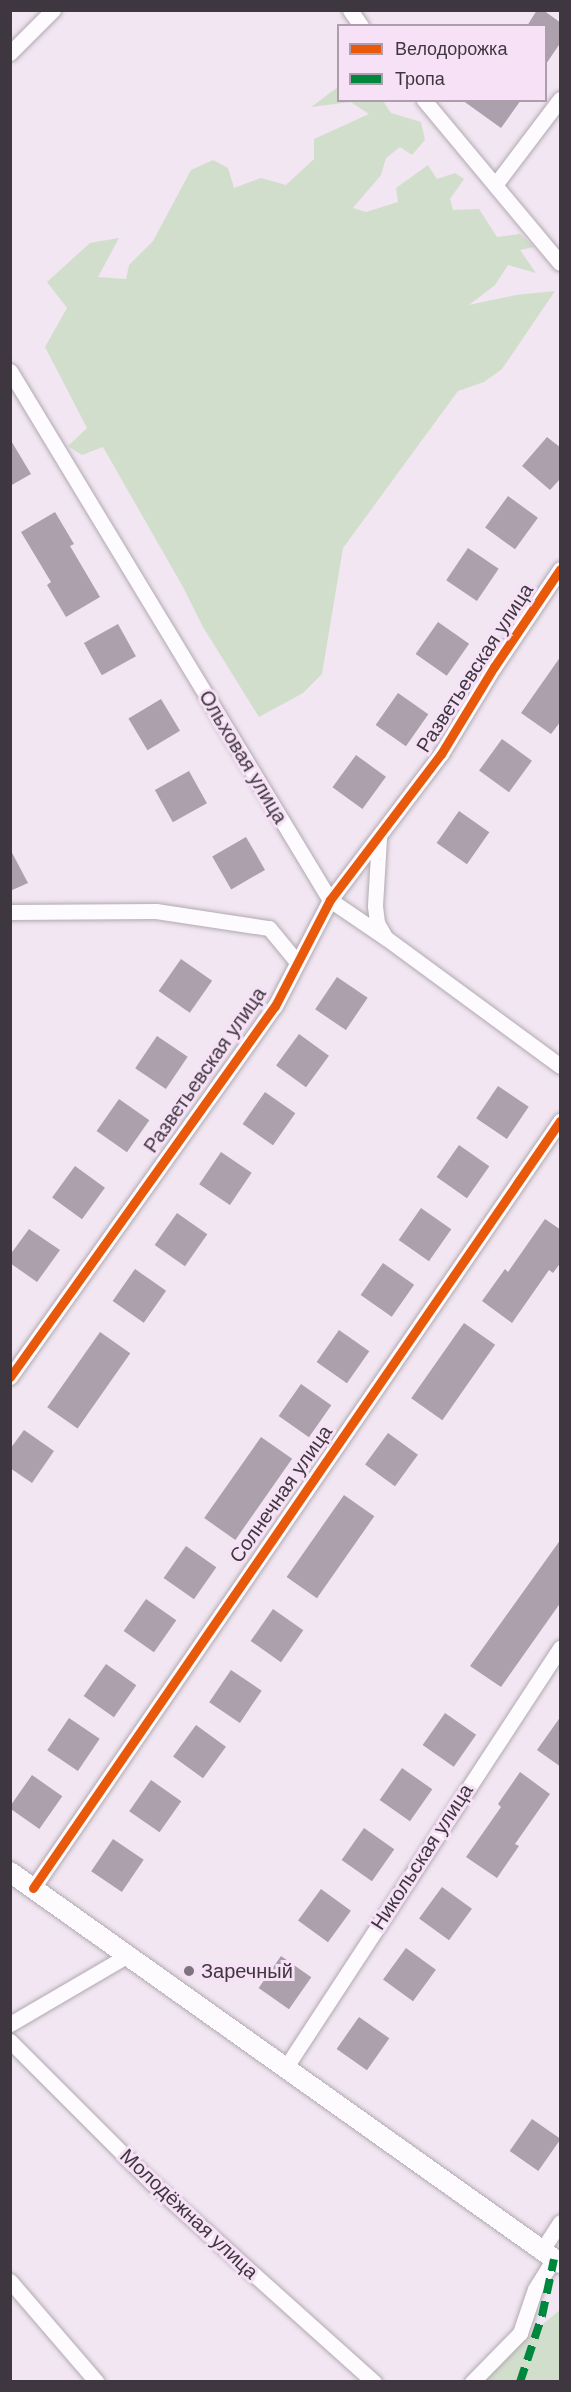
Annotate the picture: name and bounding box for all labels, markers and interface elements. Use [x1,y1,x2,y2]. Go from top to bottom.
legend [337,24,547,102]
text: Велодорожка [395,39,507,59]
text: Тропа [395,69,445,89]
street label: Разветьевская улица [411,579,539,757]
street label: Ольховая улица [194,686,292,828]
street label: Разветьевская улица [139,983,271,1157]
street label: Солнечная улица [225,1421,337,1567]
street label: Никольская улица [366,1780,478,1934]
place label: Заречный [201,1959,293,1983]
marker: Заречный [182,1964,196,1978]
street label: Молодёжная улица [115,2144,263,2284]

